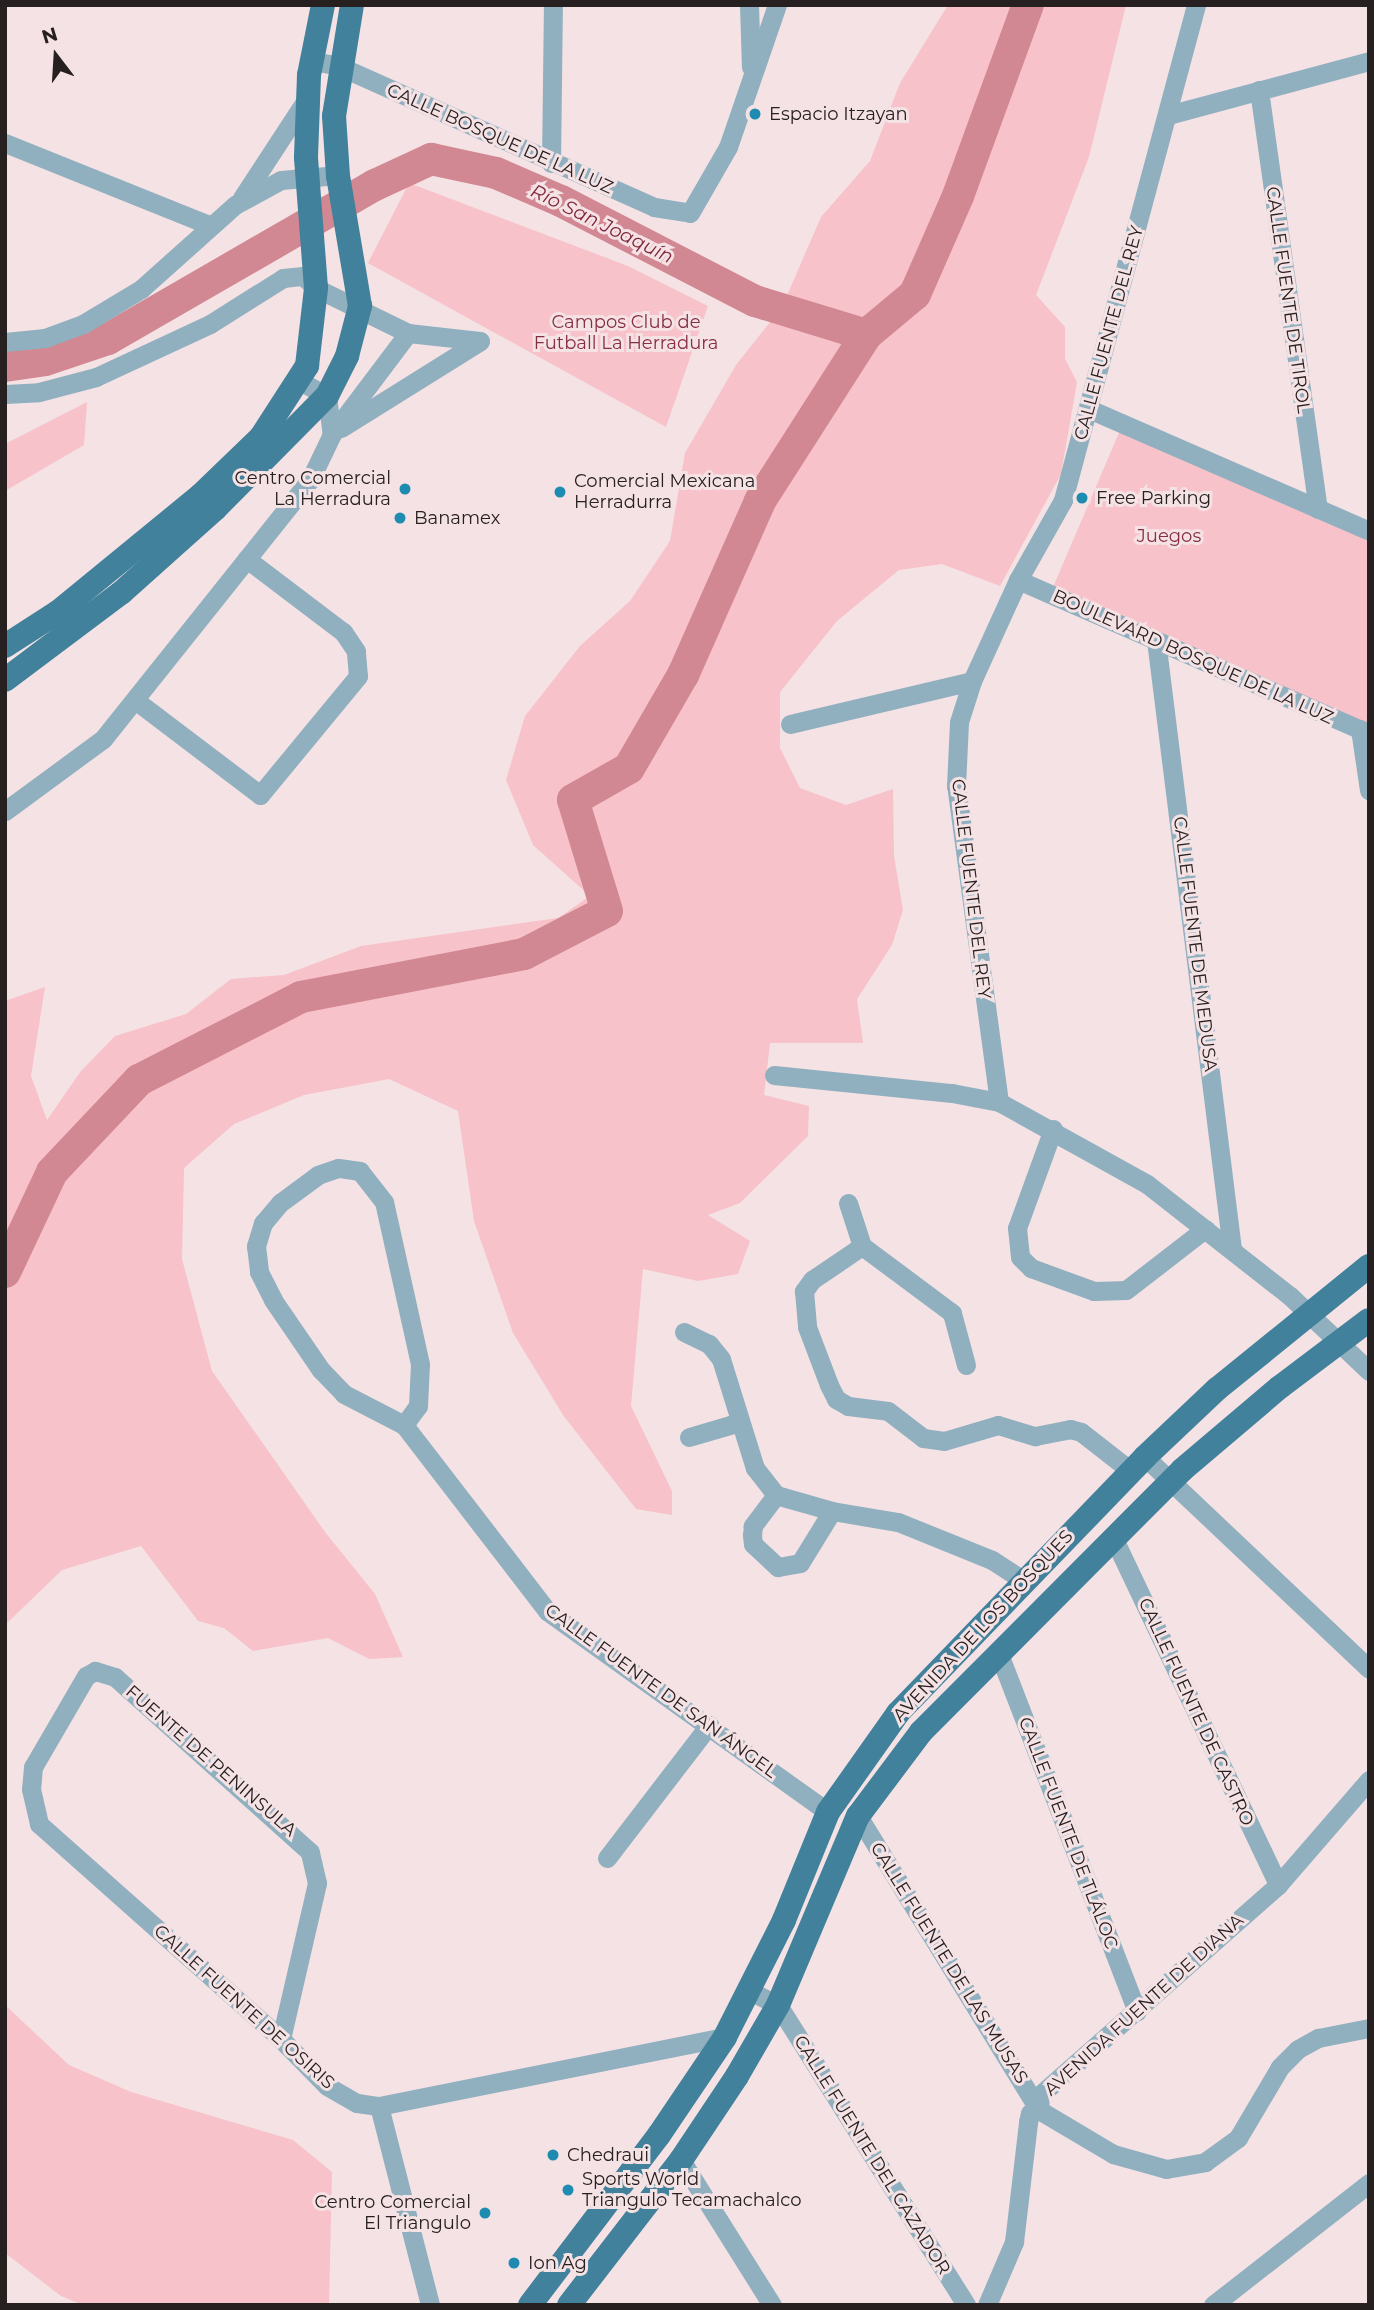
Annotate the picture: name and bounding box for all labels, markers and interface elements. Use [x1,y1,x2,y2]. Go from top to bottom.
north arrow [21,21,91,91]
text: N [39,22,60,49]
street label: CALLE BOSQUE DE LA LUZ [384,79,616,199]
place label: Espacio Itzayan [769,103,908,125]
marker: Espacio Itzayan [747,106,763,122]
water label: Río San Joaquín [527,180,677,268]
street label: CALLE FUENTE DE TIROL [1261,185,1315,415]
street label: CALLE FUENTE DEL REY [1070,223,1148,443]
park label: Campos Club de Futball La Herradura [534,312,718,354]
place label: Centro Comercial La Herradura [234,468,391,510]
place label: Comercial Mexicana Herradurra [574,471,755,514]
marker: Centro Comercial La Herradura [397,481,413,497]
marker: Comercial Mexicana Herradurra [552,484,568,500]
place label: Free Parking [1096,487,1211,509]
marker: Free Parking [1074,490,1090,506]
place label: Banamex [414,507,500,529]
marker: Banamex [392,510,408,526]
park label: Juegos [1137,525,1201,547]
street label: BOULEVARD BOSQUE DE LA LUZ [1049,585,1337,729]
street label: CALLE FUENTE DEL REY [947,778,995,1000]
street label: CALLE FUENTE DE MEDUSA [1169,815,1221,1073]
street label: AVENIDA DE LOS BOSQUES [888,1526,1078,1726]
street label: CALLE FUENTE DE CASTRO [1134,1595,1258,1829]
street label: CALLE FUENTE DE SAN ÁNGEL [541,1599,781,1783]
street label: FUENTE DE PENINSULA [121,1681,301,1841]
street label: CALLE FUENTE DE TLÁLOC [1014,1714,1122,1952]
street label: CALLE FUENTE DE LAS MUSAS [866,1838,1032,2088]
street label: AVENIDA FUENTE DE DIANA [1040,1910,1248,2100]
street label: CALLE FUENTE DE OSIRIS [149,1920,339,2094]
street label: CALLE FUENTE DEL CAZADOR [789,2031,955,2279]
place label: Chedraui [567,2144,649,2166]
marker: Chedraui [545,2147,561,2163]
place label: Sports World Triangulo Tecamachalco [582,2169,802,2212]
marker: Sports World Triangulo Tecamachalco [560,2182,576,2198]
place label: Centro Comercial El Triangulo [314,2192,471,2234]
marker: Centro Comercial El Triangulo [477,2205,493,2221]
place label: Ion Ag [528,2252,587,2274]
marker: Ion Ag [506,2255,522,2271]

